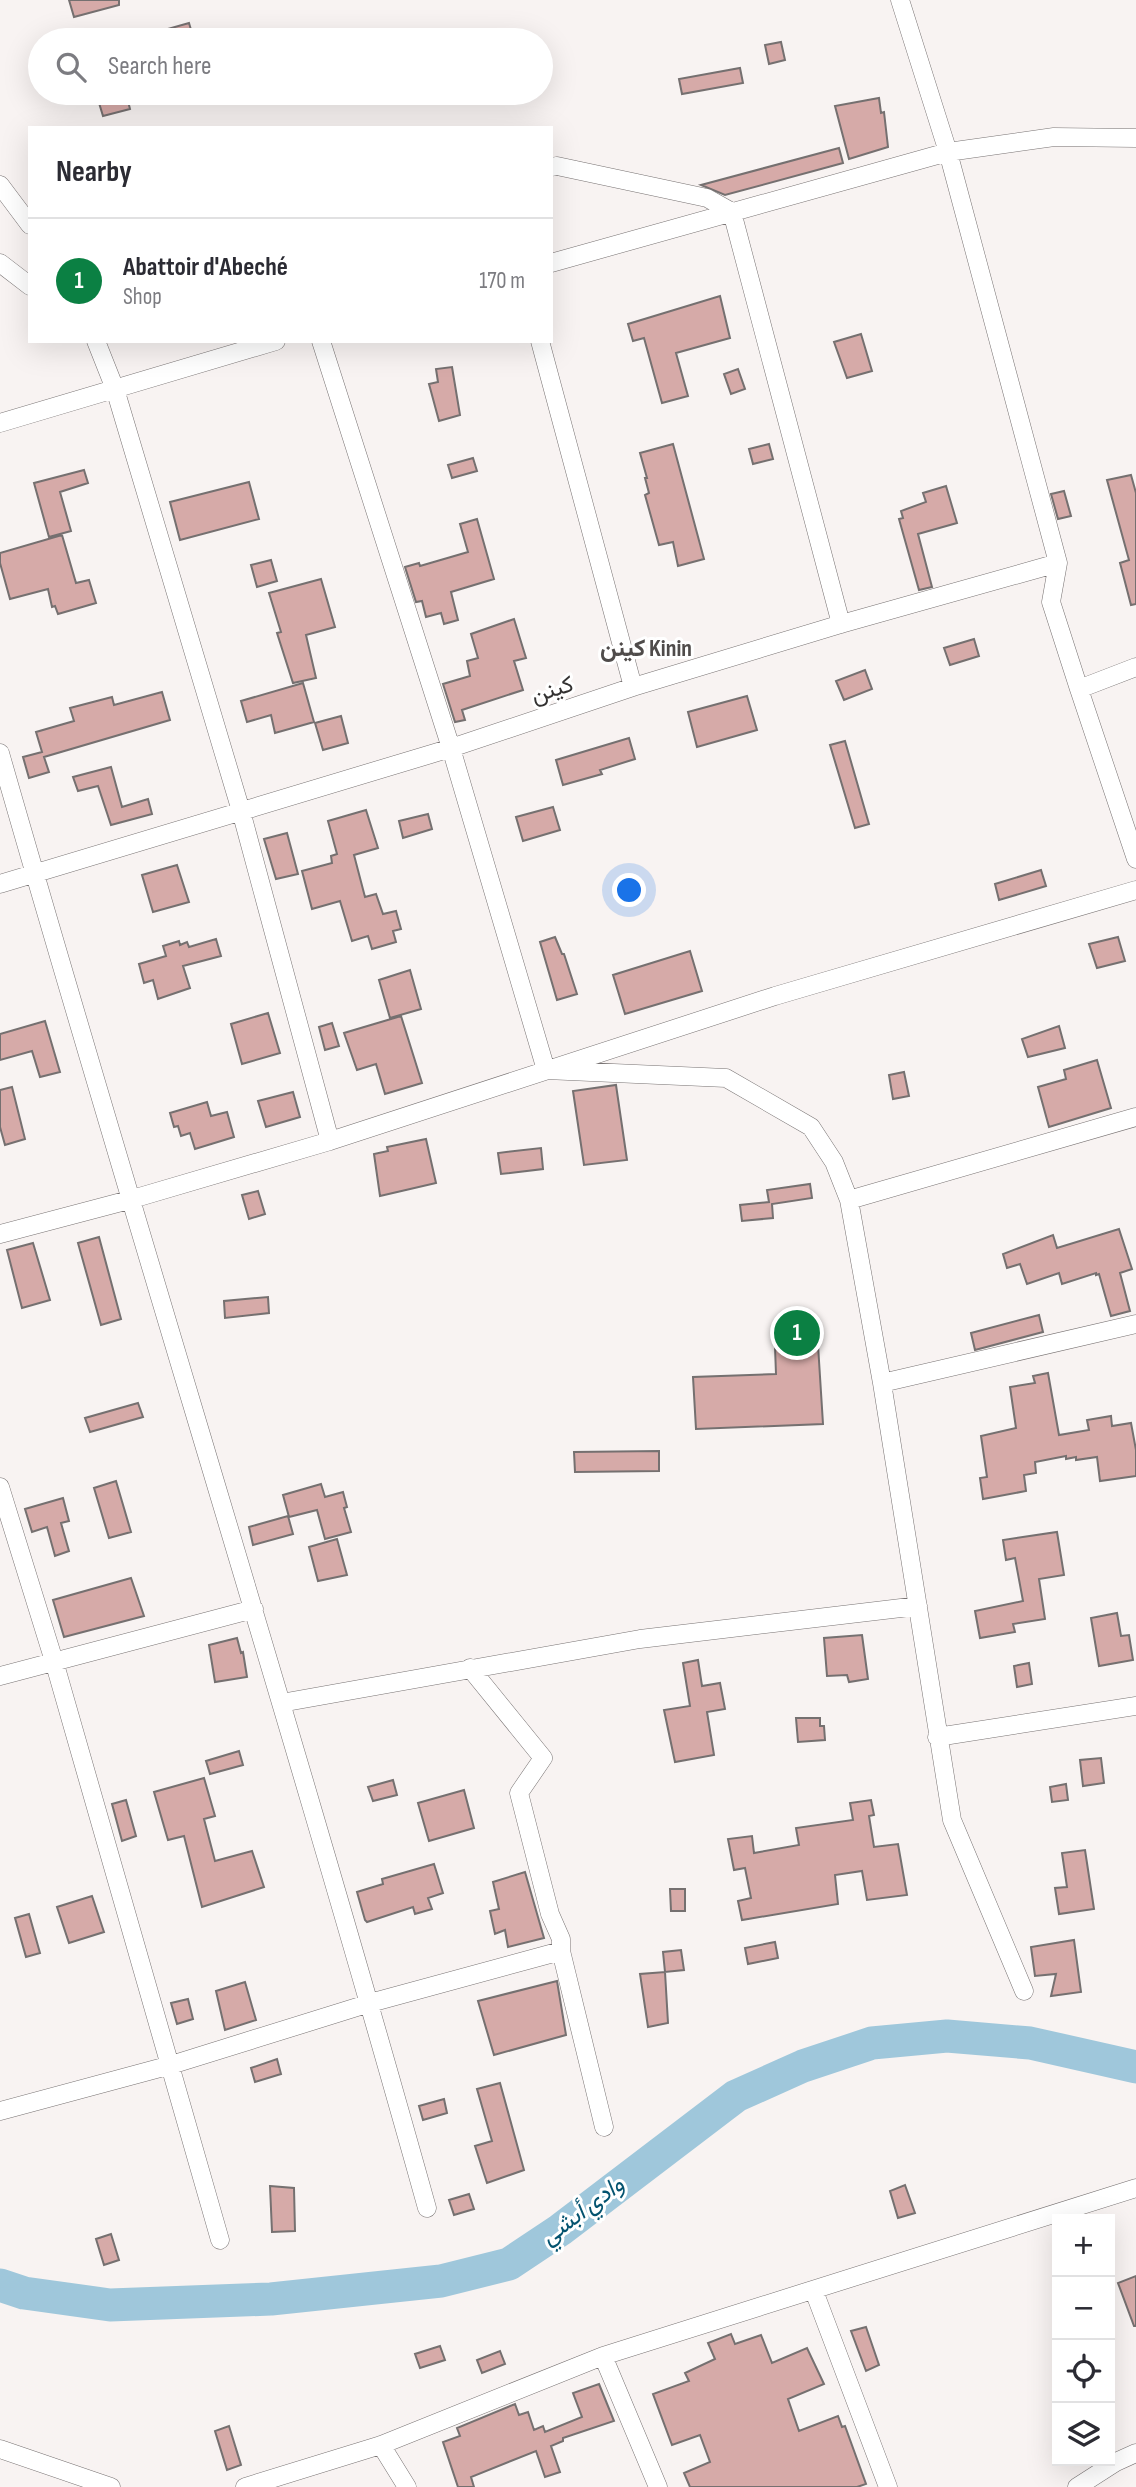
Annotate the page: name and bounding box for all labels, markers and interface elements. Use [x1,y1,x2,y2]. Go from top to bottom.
search box [28,28,553,105]
icon: search [52,48,90,86]
text: Search here [108,51,211,82]
text: Nearby [56,154,132,190]
text: Abattoir d'Abeché [123,252,288,283]
text: 1 [74,267,84,295]
text: 170 m [479,267,525,295]
text: Shop [123,283,162,311]
district label: كينن Kinin [600,634,692,663]
street label: كينن [528,670,577,710]
your location [612,873,646,907]
pin: 1 [774,1307,820,1359]
water label: وادي أبشي [535,2169,632,2254]
map controls [1052,2214,1115,2466]
button: + [1052,2214,1115,2277]
button: − [1052,2277,1115,2340]
button: locate [1052,2340,1115,2403]
button: layers [1052,2403,1115,2466]

